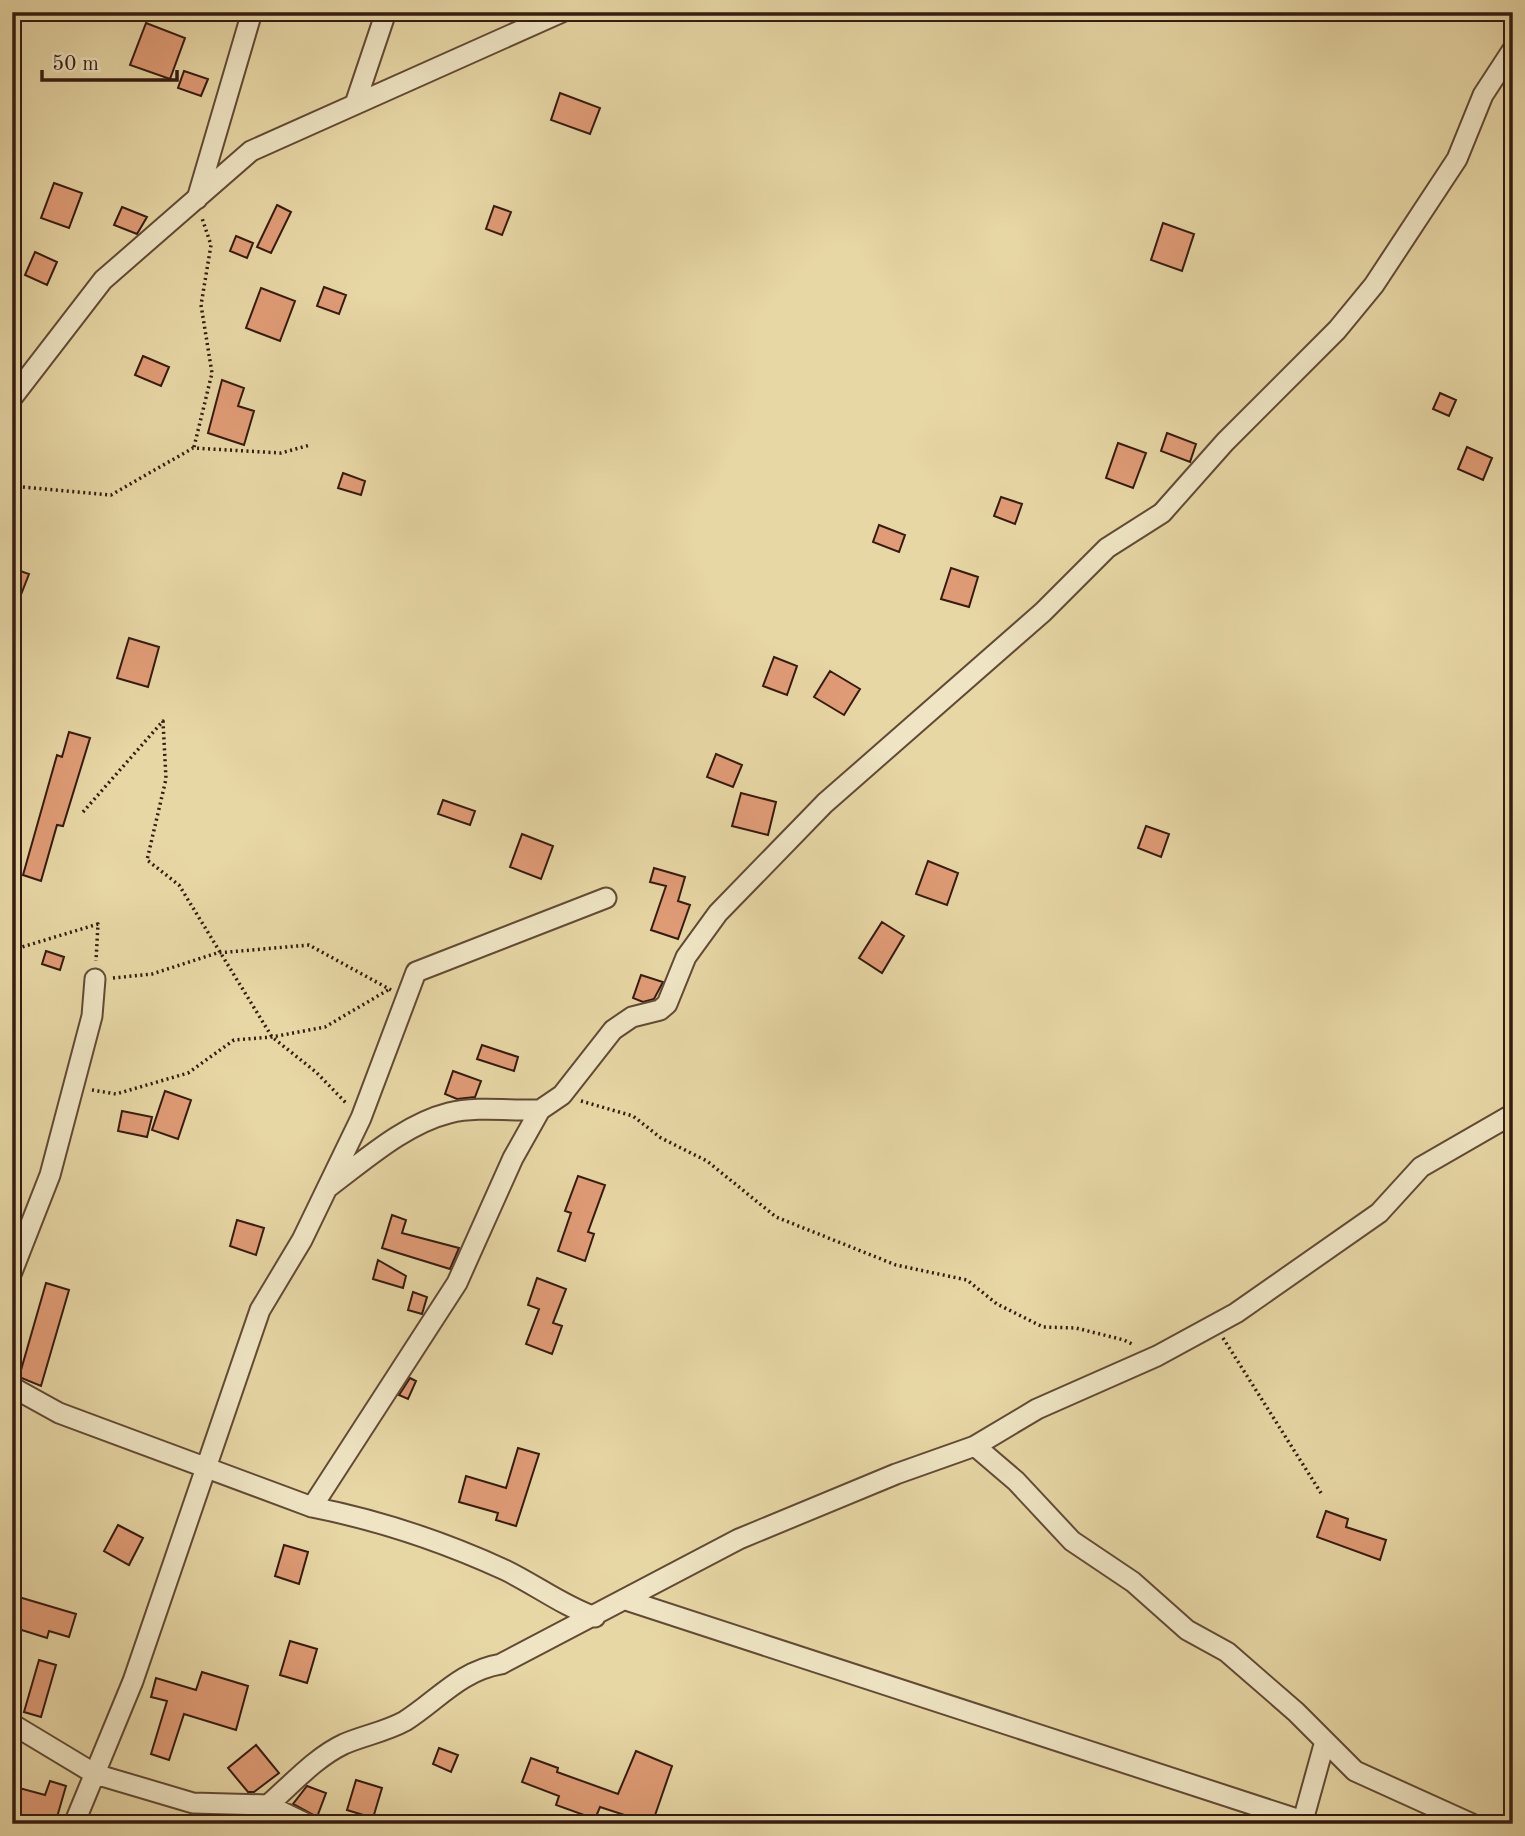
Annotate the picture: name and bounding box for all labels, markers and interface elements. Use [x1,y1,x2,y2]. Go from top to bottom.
scale bar [42,38,177,82]
text: 50 m [52,54,99,75]

